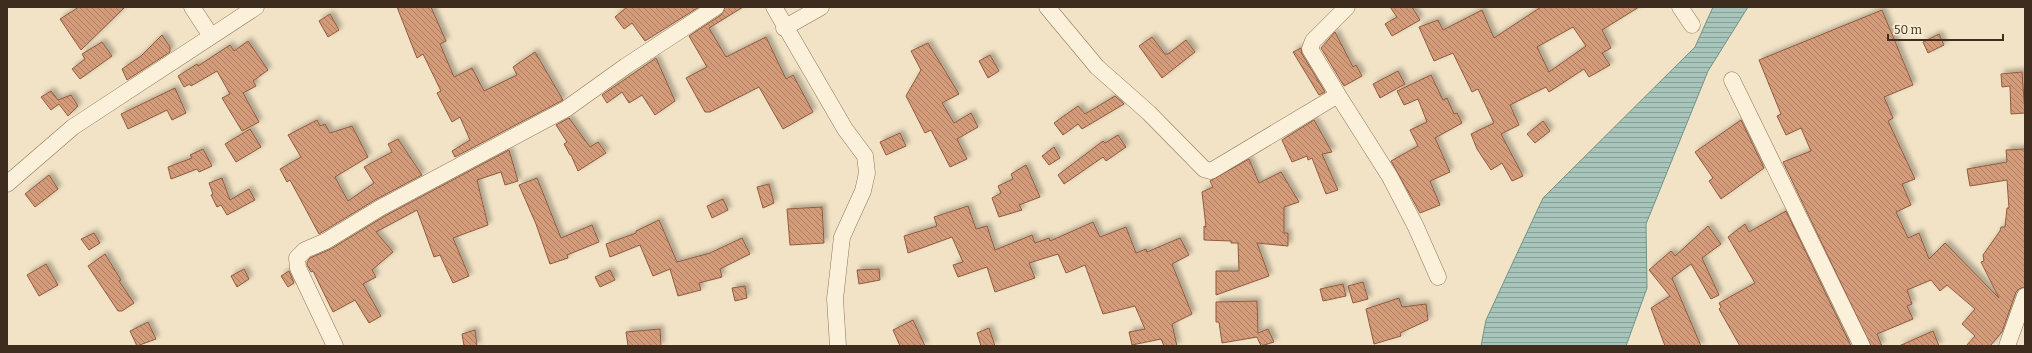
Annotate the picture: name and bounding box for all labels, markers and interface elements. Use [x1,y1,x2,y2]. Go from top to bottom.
scale bar [1888,16,2003,42]
text: 50 m [1894,23,1923,37]

